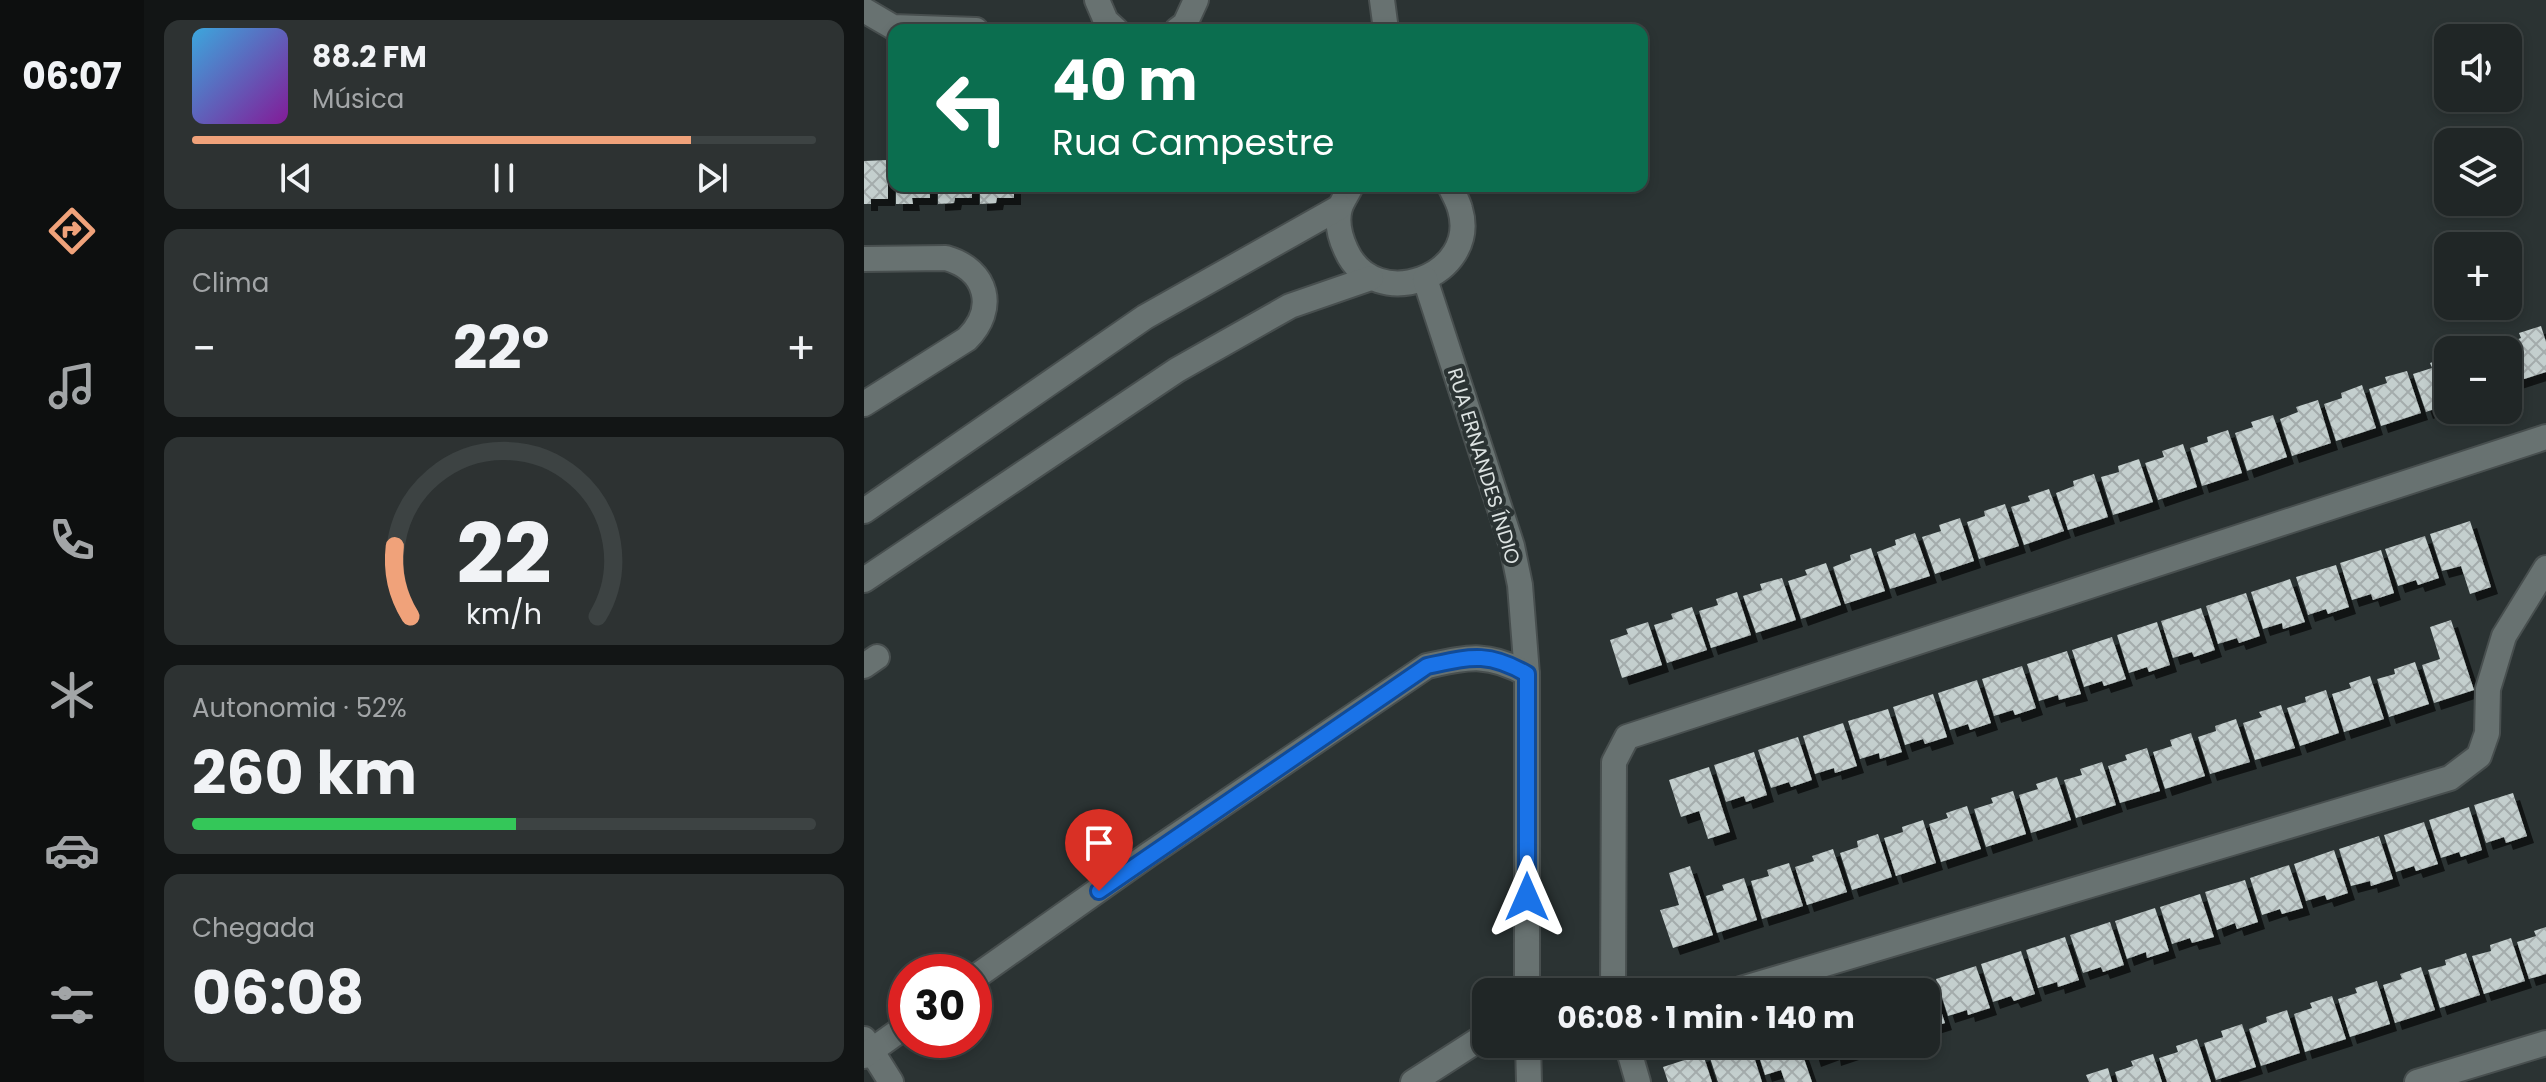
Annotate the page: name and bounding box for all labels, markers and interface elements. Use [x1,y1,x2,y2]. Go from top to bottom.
map controls [2434,24,2522,424]
button: sound [2434,24,2522,112]
text: 88.2 FM [312,35,427,78]
text: 40 m [1052,41,1198,120]
text: 06:07 [22,51,122,102]
icon: left [920,56,1024,160]
text: Música [312,81,404,117]
text: Rua Campestre [1052,117,1334,168]
button: layers [2434,128,2522,216]
icon: previous [274,156,318,200]
icon: pause [482,156,526,200]
icon: next [690,156,734,200]
icon: directions [44,203,100,259]
button: + [2434,232,2522,320]
text: Clima [192,265,269,301]
text: 22° [453,306,549,390]
text: − [192,318,216,379]
text: + [786,318,816,379]
button: − [2434,336,2522,424]
icon: music [44,358,100,414]
street label: RUA ERNANDES ÍNDIO [1441,364,1527,568]
text: 22 [456,496,552,612]
icon: phone [44,512,100,568]
text: km/h [466,594,542,634]
icon: climate [44,667,100,723]
text: Autonomia · 52% [192,690,407,726]
text: 260 km [192,731,417,815]
pin [1065,809,1133,891]
icon: arrive [1077,821,1121,865]
icon: car [44,822,100,878]
position arrow [1485,855,1569,939]
text: Chegada [192,910,315,946]
text: 06:08 [192,951,364,1035]
speed limit sign: 30 [888,954,992,1058]
icon: filters [44,977,100,1033]
text: 06:08 · 1 min · 140 m [1557,996,1855,1039]

